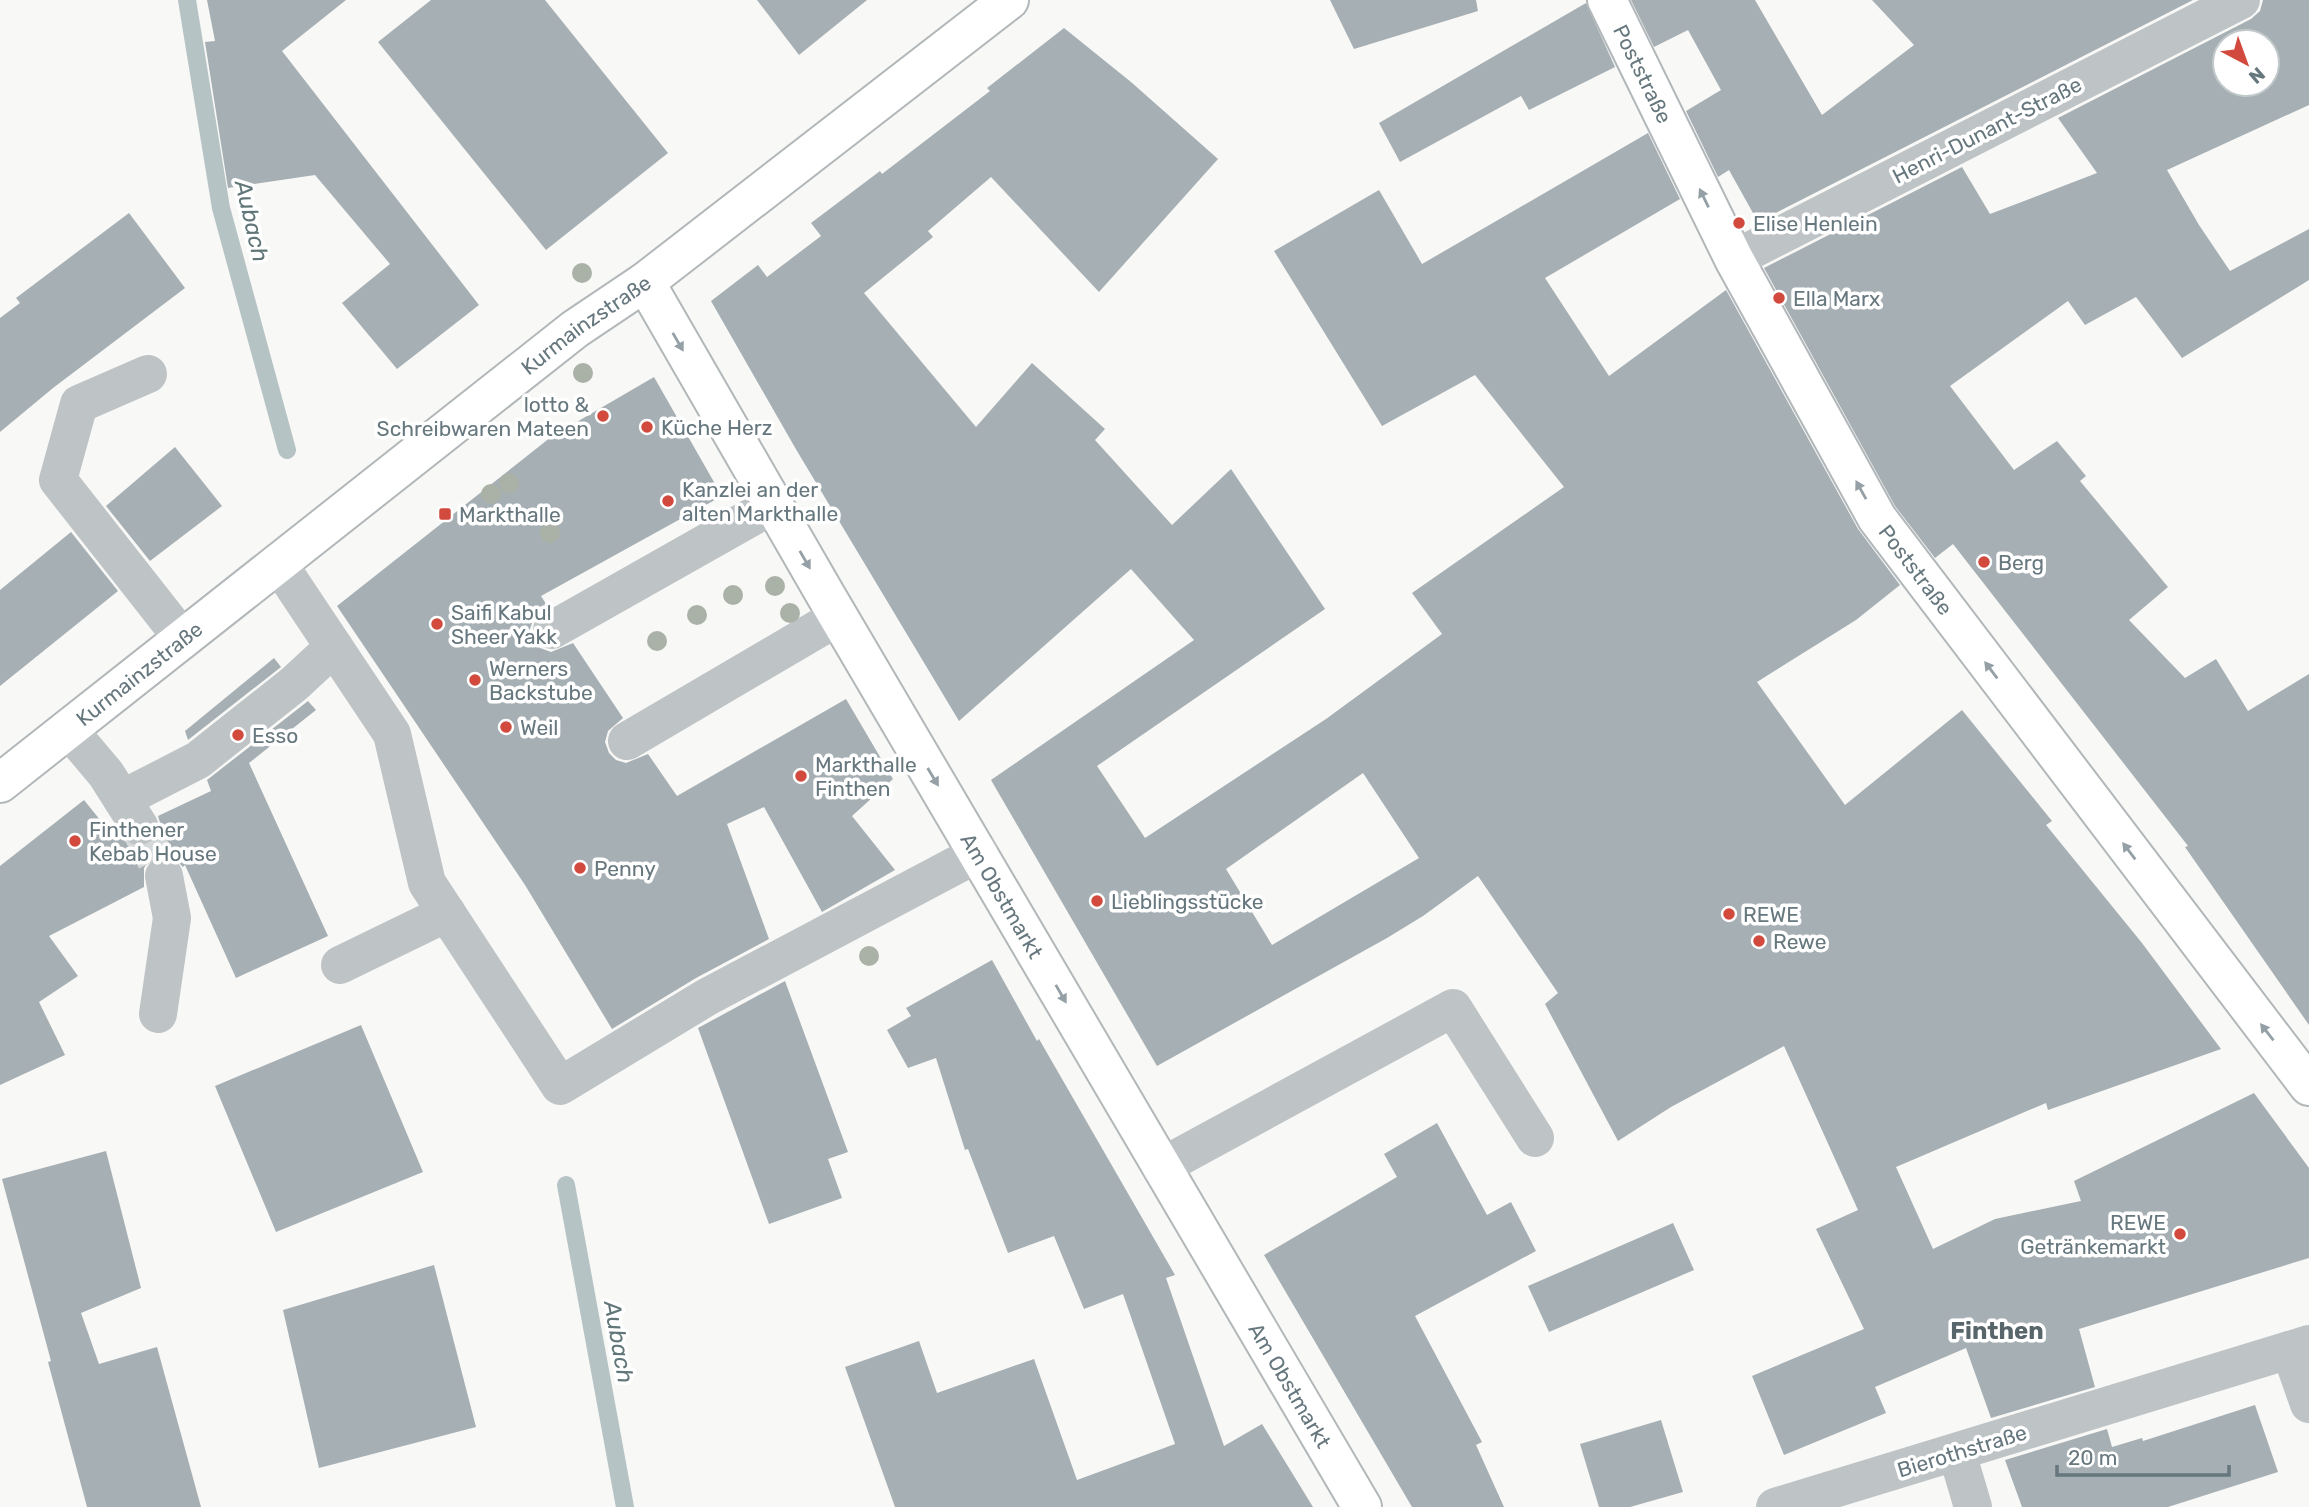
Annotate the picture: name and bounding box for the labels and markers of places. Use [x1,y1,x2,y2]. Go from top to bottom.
place label: Elise Henlein [1753,211,1878,236]
marker: Elise Henlein [1731,215,1747,231]
place label: Ella Marx [1793,286,1880,311]
marker: Ella Marx [1771,290,1787,306]
place label: lotto & Schreibwaren Mateen [377,392,589,441]
marker: lotto & Schreibwaren Mateen [595,408,611,424]
place label: Küche Herz [661,415,773,440]
marker: Küche Herz [639,419,655,435]
place label: Kanzlei an der alten Markthalle [682,477,838,526]
marker: Kanzlei an der alten Markthalle [660,493,676,509]
place label: Markthalle [459,502,561,527]
marker: Markthalle [437,506,453,522]
place label: Berg [1998,550,2044,575]
marker: Berg [1976,554,1992,570]
place label: Saifi Kabul Sheer Yakk [451,600,557,649]
marker: Saifi Kabul Sheer Yakk [429,616,445,632]
place label: Werners Backstube [489,656,593,705]
marker: Werners Backstube [467,672,483,688]
place label: Weil [520,715,558,740]
marker: Weil [498,719,514,735]
place label: Esso [252,723,298,748]
marker: Esso [230,727,246,743]
place label: Markthalle Finthen [815,752,917,801]
marker: Markthalle Finthen [793,768,809,784]
place label: Finthener Kebab House [89,817,217,866]
marker: Finthener Kebab House [67,833,83,849]
place label: Penny [594,856,656,881]
marker: Penny [572,860,588,876]
place label: Lieblingsstücke [1111,889,1264,914]
marker: Lieblingsstücke [1089,893,1105,909]
place label: REWE [1743,902,1799,927]
marker: REWE [1721,906,1737,922]
place label: Rewe [1773,929,1826,954]
marker: Rewe [1751,933,1767,949]
place label: REWE Getränkemarkt [2020,1210,2166,1259]
marker: REWE Getränkemarkt [2172,1226,2188,1242]

